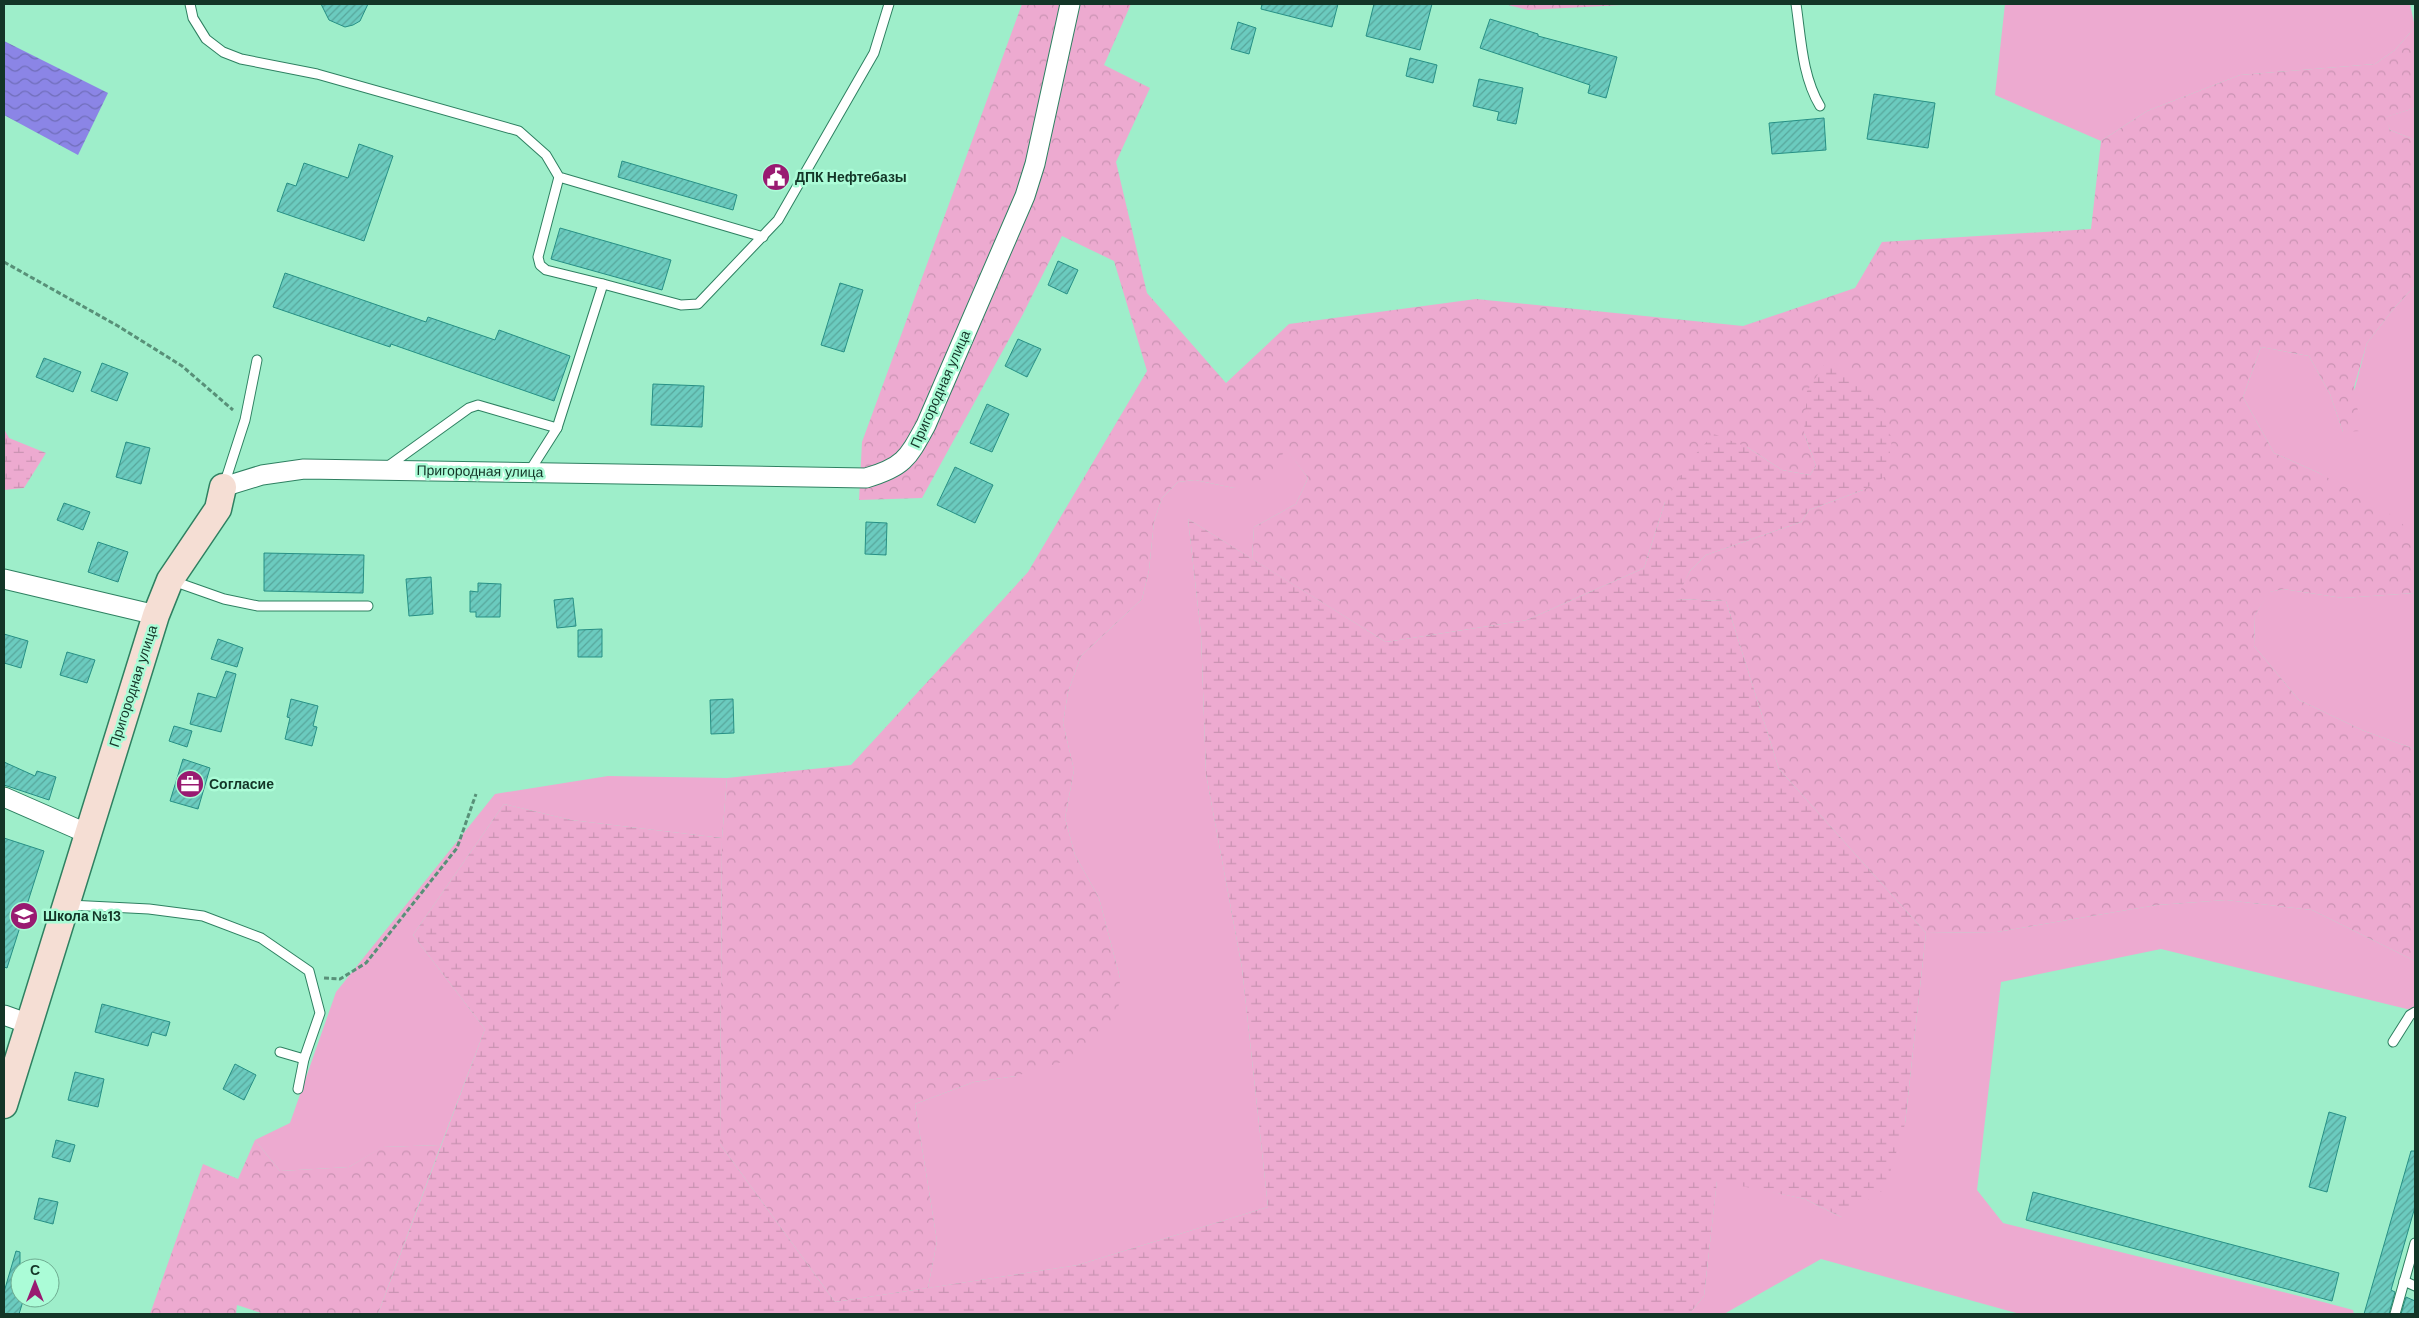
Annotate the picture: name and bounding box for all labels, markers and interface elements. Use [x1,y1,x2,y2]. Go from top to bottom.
public building icon: ДПК Нефтебазы [761,162,791,192]
place label: ДПК Нефтебазы [795,168,907,186]
street label: Пригородная улица [906,327,974,451]
street label: Пригородная улица [416,461,544,481]
street label: Пригородная улица [105,623,161,749]
office icon: Согласие [175,769,205,799]
place label: Согласие [209,775,274,793]
school or university icon: Школа №13 [9,901,39,931]
place label: Школа №13 [43,907,121,925]
north arrow [10,1258,60,1308]
text: С [30,1261,40,1279]

